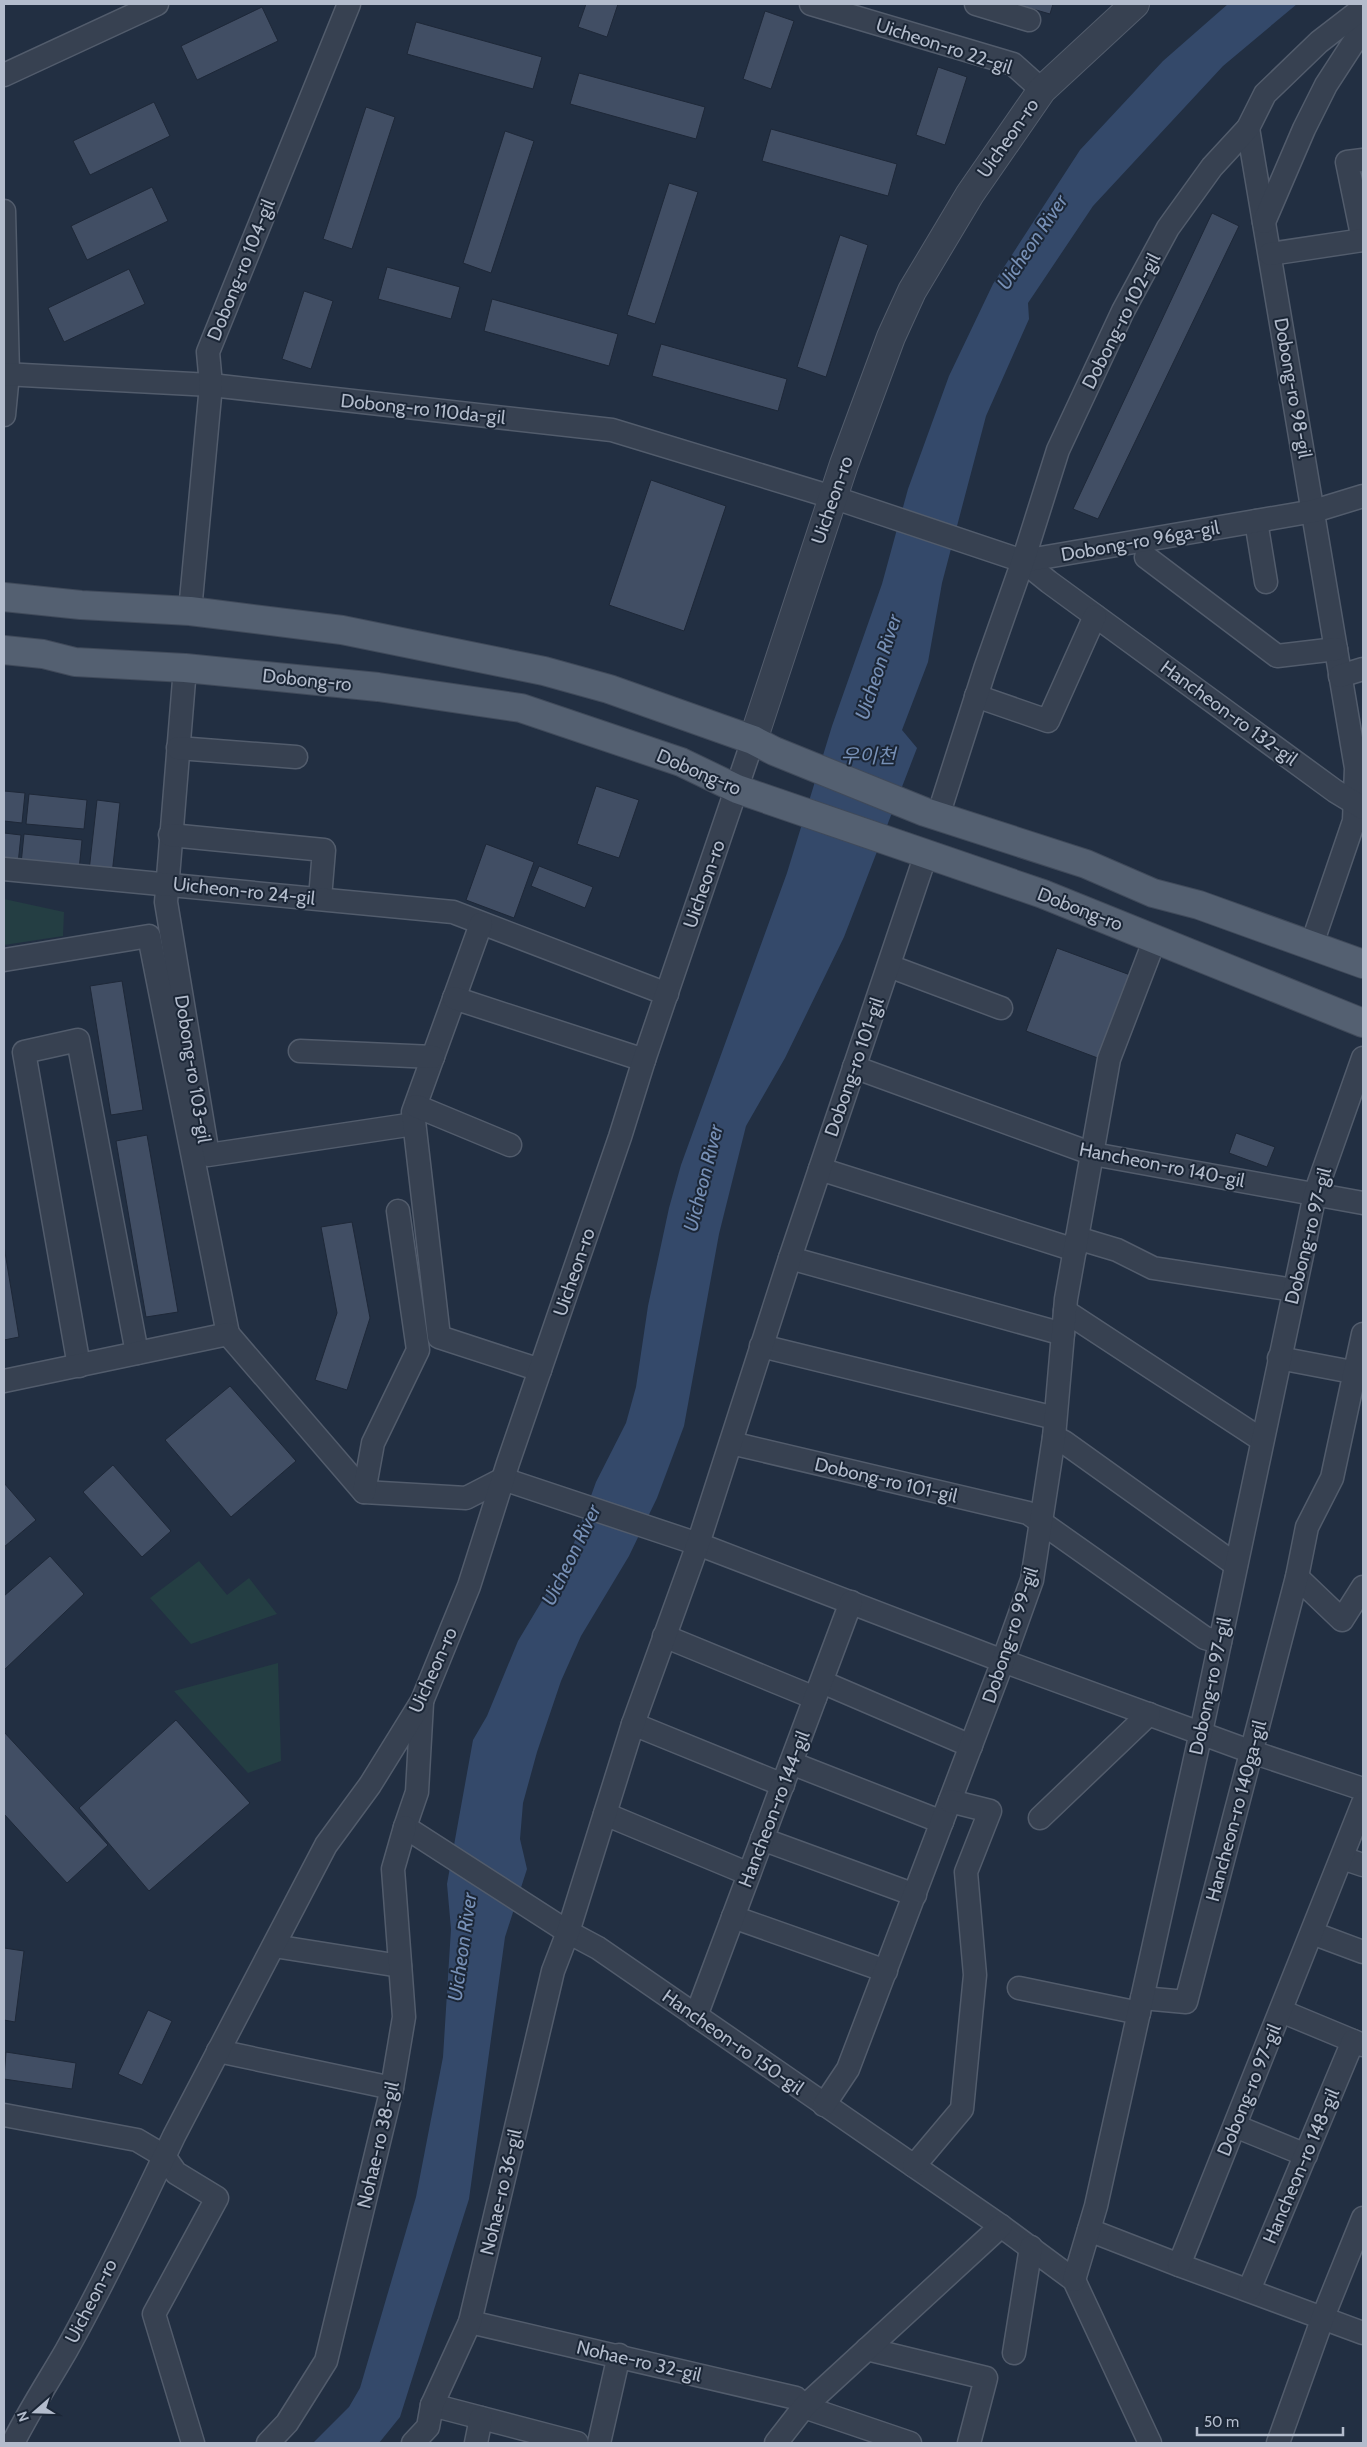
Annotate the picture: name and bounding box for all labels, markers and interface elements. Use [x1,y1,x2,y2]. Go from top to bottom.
street label: Uicheon-ro 22-gil [873,13,1015,79]
street label: Uicheon-ro [972,94,1044,182]
water label: Uicheon River [992,189,1073,294]
street label: Dobong-ro 104-gil [202,195,280,344]
street label: Dobong-ro 102-gil [1077,249,1165,393]
street label: Dobong-ro 98-gil [1269,316,1317,461]
street label: Dobong-ro 110da-gil [340,389,507,429]
street label: Uicheon-ro [806,453,858,547]
street label: Dobong-ro 96ga-gil [1059,516,1221,566]
water label: Uicheon River [850,611,907,723]
street label: Hancheon-ro 132-gil [1156,656,1302,771]
street label: Dobong-ro [261,664,353,696]
street label: Dobong-ro [653,744,745,800]
water label: 우이천 [840,744,898,768]
street label: Uicheon-ro [678,837,730,931]
street label: Uicheon-ro 24-gil [172,872,317,910]
street label: Dobong-ro [1034,882,1126,936]
street label: Dobong-ro 103-gil [170,993,216,1145]
street label: Dobong-ro 101-gil [819,994,889,1140]
water label: Uicheon River [678,1121,728,1234]
street label: Hancheon-ro 140-gil [1077,1138,1247,1192]
street label: Dobong-ro 97-gil [1280,1165,1336,1307]
street label: Uicheon-ro [548,1225,600,1319]
street label: Dobong-ro 101-gil [812,1452,960,1508]
water label: Uicheon River [536,1500,606,1609]
street label: Dobong-ro 99-gil [977,1564,1043,1706]
street label: Dobong-ro 97-gil [1184,1615,1236,1757]
street label: Uicheon-ro [404,1624,462,1716]
street label: Hancheon-ro 140ga-gil [1201,1717,1271,1904]
street label: Hancheon-ro 144-gil [734,1727,815,1891]
water label: Uicheon River [443,1890,482,2003]
street label: Hancheon-ro 150-gil [658,1985,809,2100]
street label: Dobong-ro 97-gil [1212,2020,1286,2159]
street label: Nohae-ro 38-gil [352,2079,404,2211]
street label: Hancheon-ro 148-gil [1258,2084,1344,2247]
street label: Nohae-ro 36-gil [475,2126,527,2257]
street label: Uicheon-ro [60,2255,122,2347]
street label: Nohae-ro 32-gil [574,2335,704,2387]
north arrow [10,2387,60,2437]
scale bar [1197,2404,1343,2436]
text: N [13,2409,33,2424]
text: 50 m [1204,2413,1239,2431]

